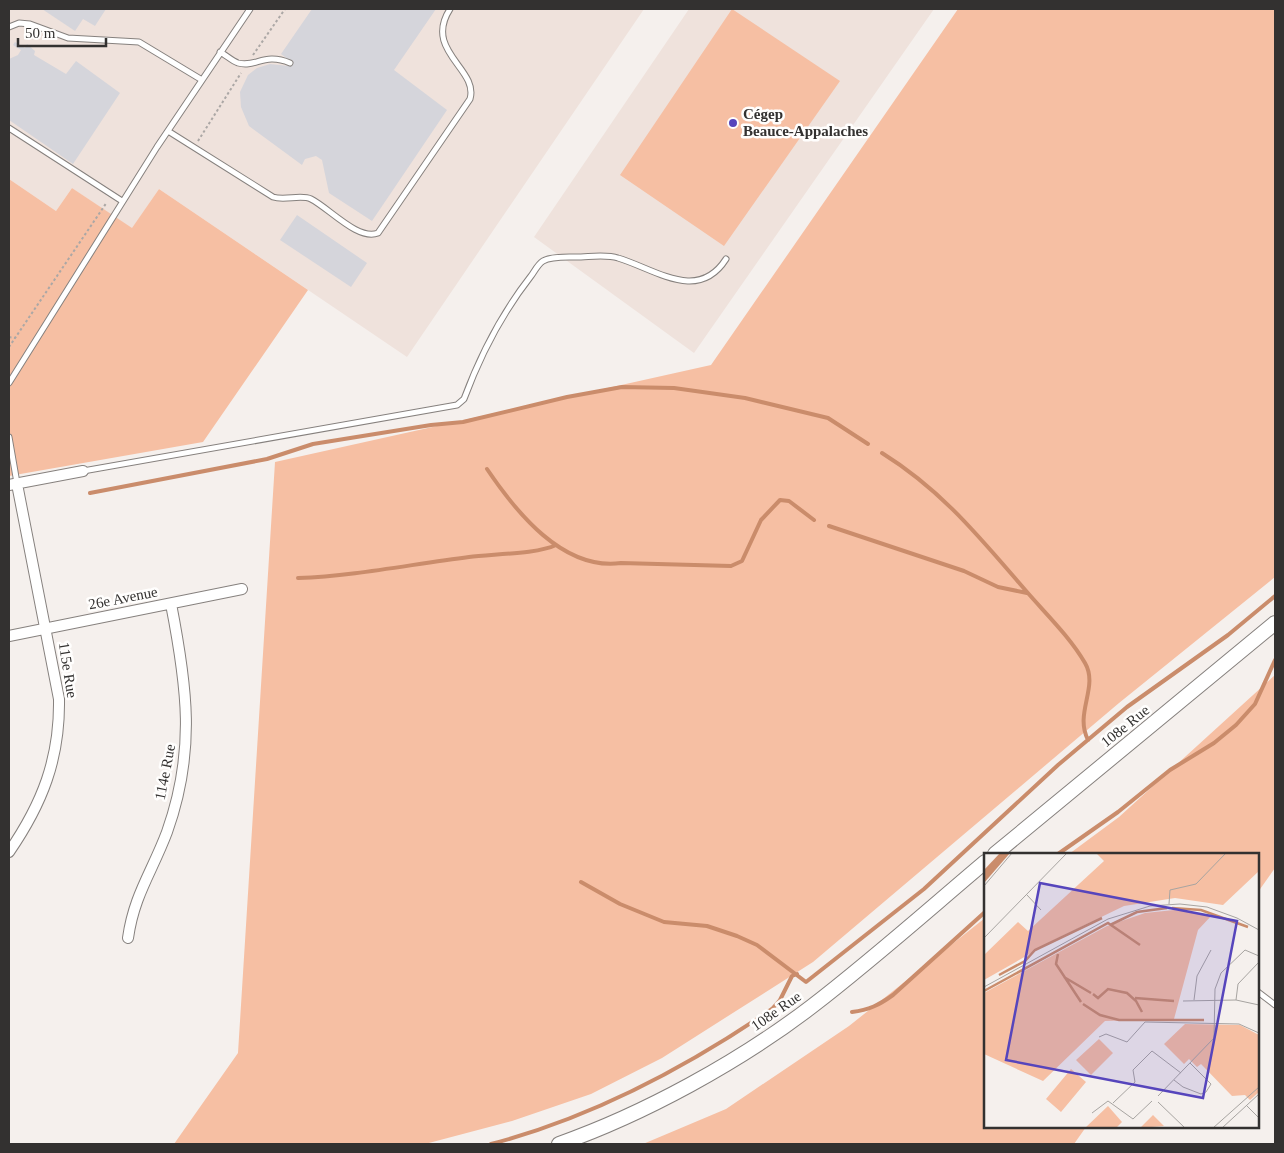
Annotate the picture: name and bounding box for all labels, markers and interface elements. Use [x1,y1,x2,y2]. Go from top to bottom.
scale bar [18,15,105,47]
text: 50 m [25,25,56,41]
place label: Cégep Beauce-Appalaches [743,106,868,139]
marker: Cégep Beauce-Appalaches [727,117,739,129]
street label: 26e Avenue [87,583,159,613]
street label: 115e Rue [56,641,80,699]
street label: 108e Rue [1098,702,1152,750]
street label: 114e Rue [152,742,178,801]
inset map [984,853,1259,1128]
street label: 108e Rue [748,988,804,1034]

